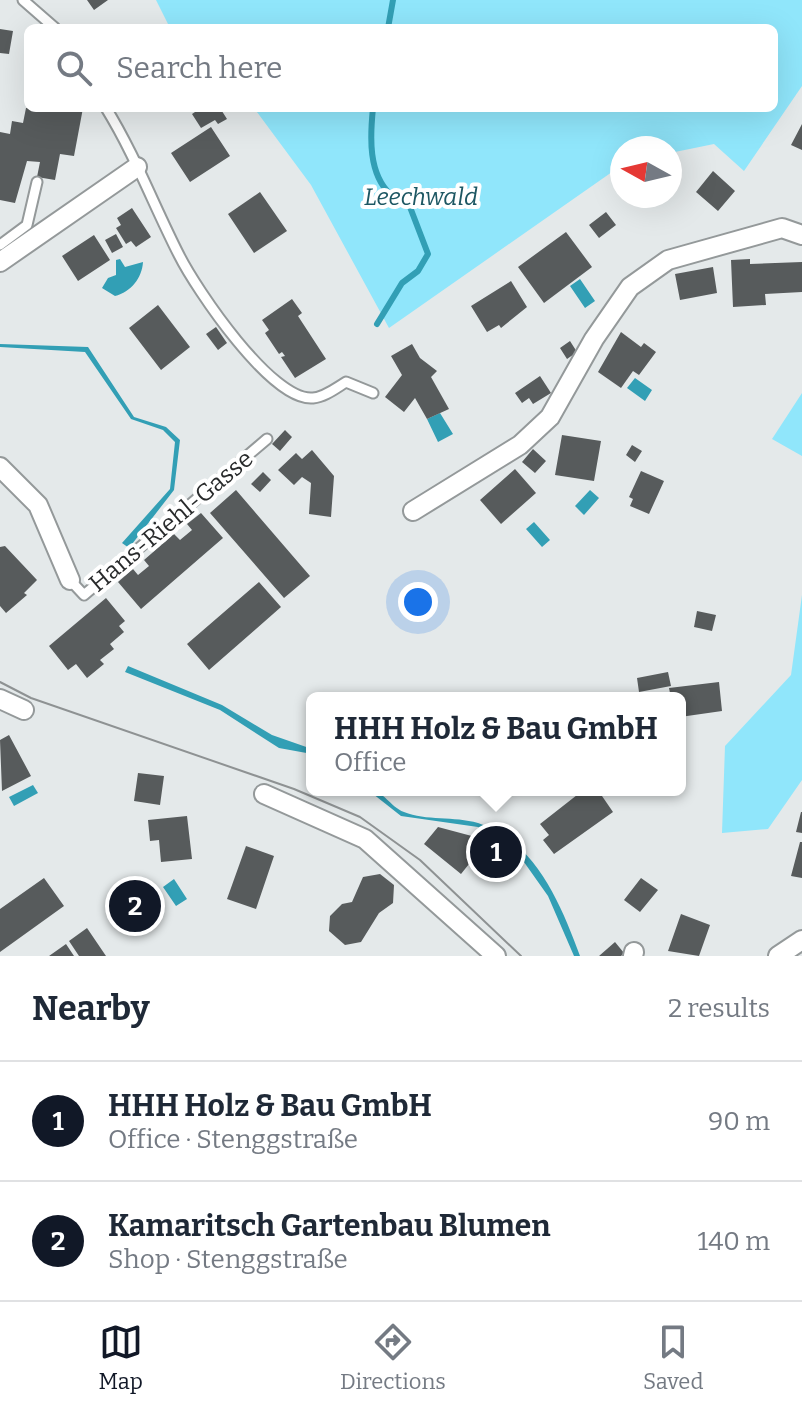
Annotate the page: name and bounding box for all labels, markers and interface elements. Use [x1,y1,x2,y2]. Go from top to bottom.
search box [24,24,778,112]
icon: search [52,46,96,90]
text: Search here [116,50,283,86]
north arrow [610,136,682,208]
park label: Leechwald [364,183,478,211]
street label: Hans-Riehl-Gasse [84,445,258,597]
your location [398,582,438,622]
popup [306,692,686,796]
text: HHH Holz & Bau GmbH [334,711,658,747]
text: Office [334,747,407,778]
pin: 1 [470,822,522,882]
pin: 2 [109,876,161,936]
text: Nearby [32,988,150,1029]
text: 2 results [668,993,770,1024]
text: HHH Holz & Bau GmbH [108,1088,432,1124]
text: 1 [52,1106,64,1137]
text: 90 m [708,1106,770,1137]
text: Office · Stenggstraße [108,1124,358,1155]
text: Kamaritsch Gartenbau Blumen [108,1208,551,1244]
text: 2 [51,1226,65,1257]
text: 140 m [698,1226,770,1257]
text: Shop · Stenggstraße [108,1244,348,1275]
tab: Map [99,1320,143,1395]
tab: Directions [340,1320,446,1395]
tab: Saved [643,1320,703,1395]

